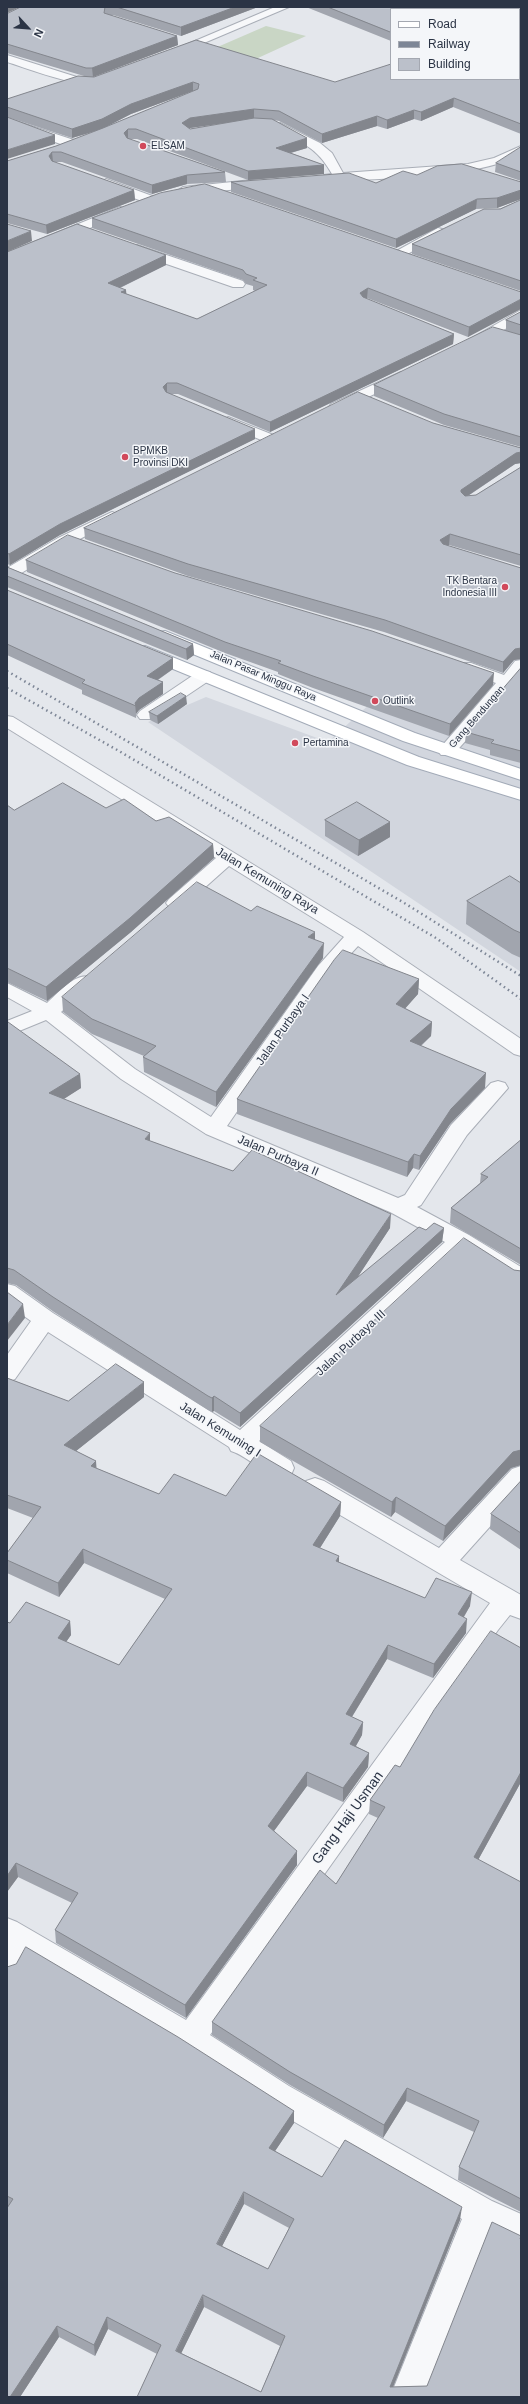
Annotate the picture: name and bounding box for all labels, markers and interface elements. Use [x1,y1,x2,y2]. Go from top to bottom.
north arrow [8,8,48,48]
legend [390,8,520,80]
text: Road [428,17,457,31]
text: N [32,27,46,39]
text: Railway [428,37,470,51]
text: Building [428,57,471,71]
place label: ELSAM [151,140,185,152]
marker: ELSAM [138,141,148,151]
place label: BPMKB Provinsi DKI [133,445,188,468]
marker: BPMKB Provinsi DKI [120,452,130,462]
place label: TK Bentara Indonesia III [443,575,497,598]
marker: TK Bentara Indonesia III [500,582,510,592]
street label: Jalan Pasar Minggu Raya [208,648,318,704]
street label: Gang Bendungan [447,683,507,751]
place label: Outlink [383,695,414,707]
marker: Outlink [370,696,380,706]
place label: Pertamina [303,737,349,749]
marker: Pertamina [290,738,300,748]
street label: Jalan Kemuning Raya [213,845,321,917]
street label: Jalan Purbaya I [253,992,313,1068]
street label: Jalan Purbaya II [235,1132,321,1180]
street label: Jalan Purbaya III [313,1307,389,1379]
street label: Jalan Kemuning I [177,1399,263,1461]
street label: Gang Haji Usman [309,1768,387,1868]

